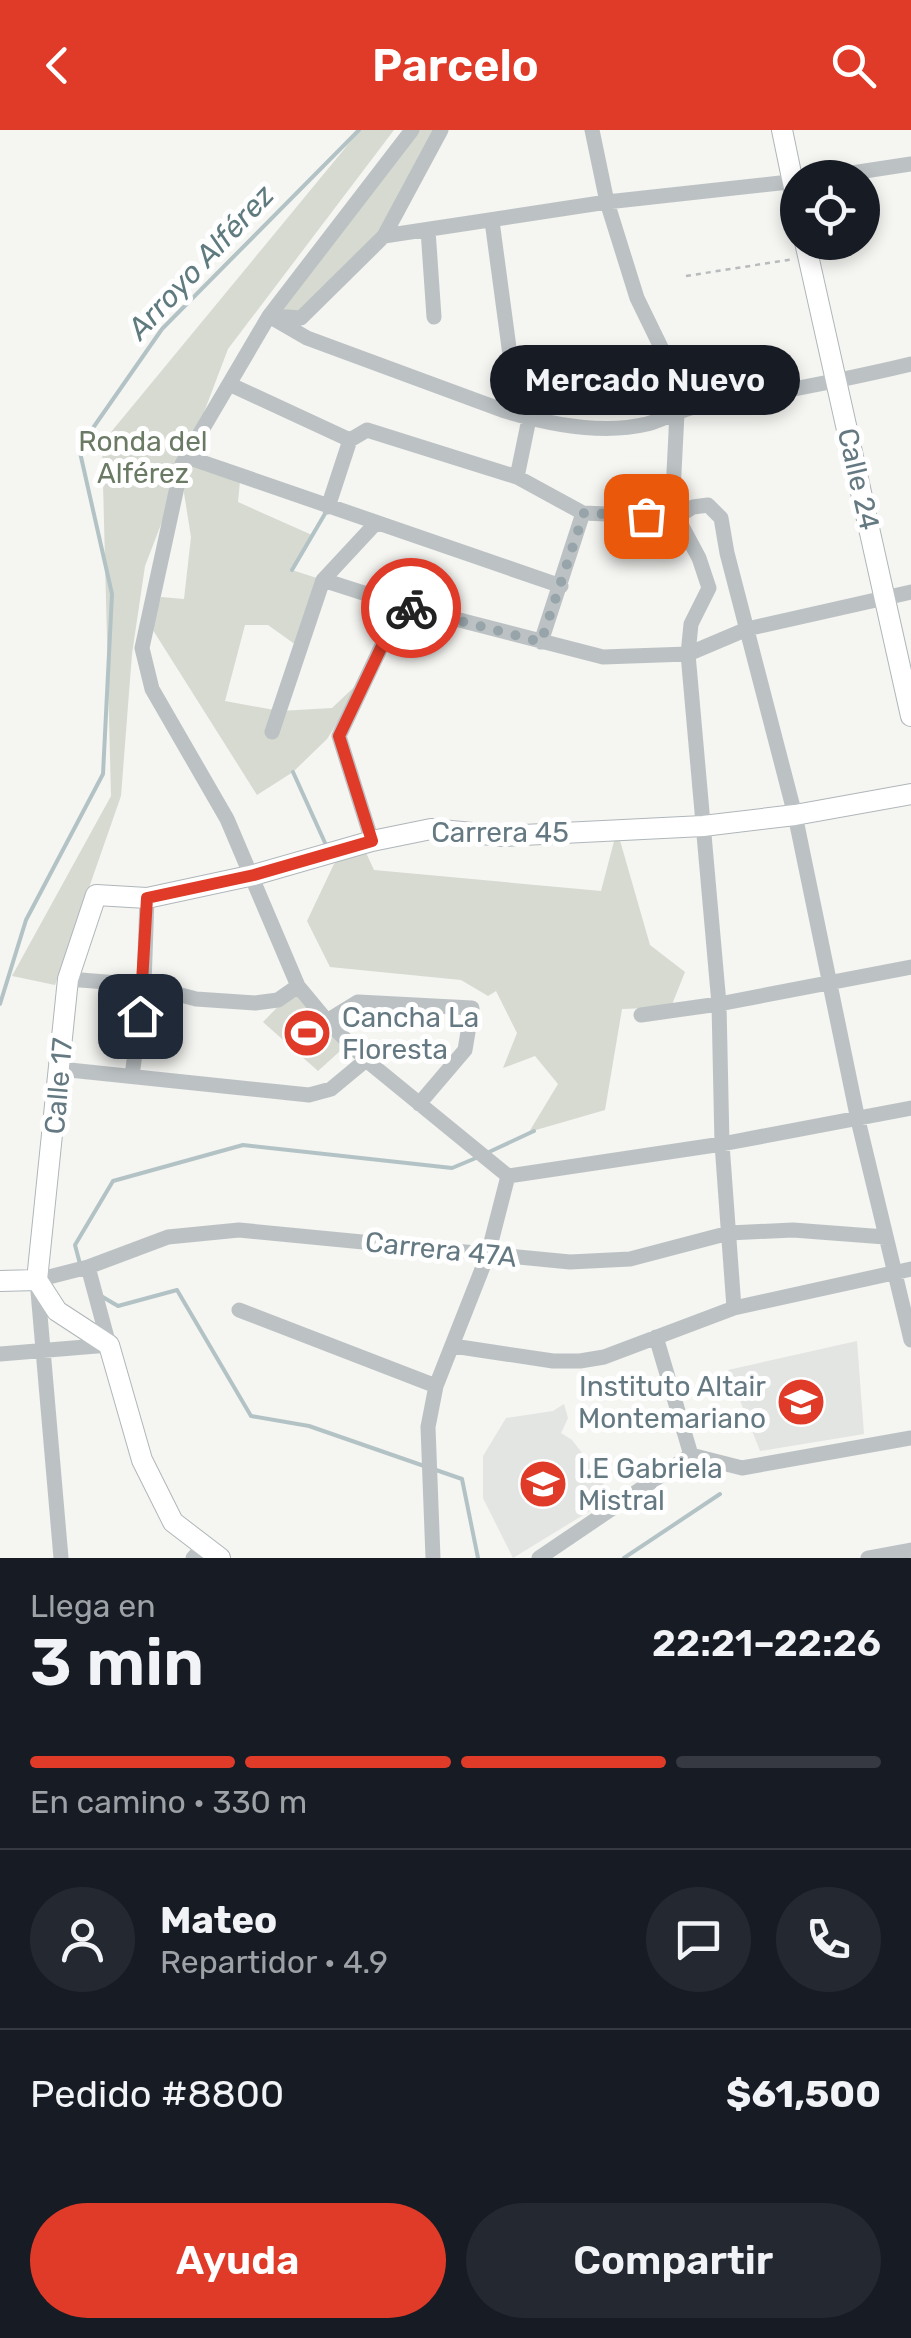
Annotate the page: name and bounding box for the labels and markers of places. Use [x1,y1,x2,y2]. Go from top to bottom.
callout: Mercado Nuevo [491,346,801,416]
pin [604,474,689,559]
pin [98,974,183,1059]
place label: Cancha La Floresta [342,1001,479,1066]
sports icon: Cancha La Floresta [281,1007,333,1059]
place label: Instituto Altair Montemariano [578,1370,766,1435]
school or university icon: Instituto Altair Montemariano [775,1376,827,1428]
place label: I.E Gabriela Mistral [578,1452,723,1517]
school or university icon: I.E Gabriela Mistral [517,1458,569,1510]

